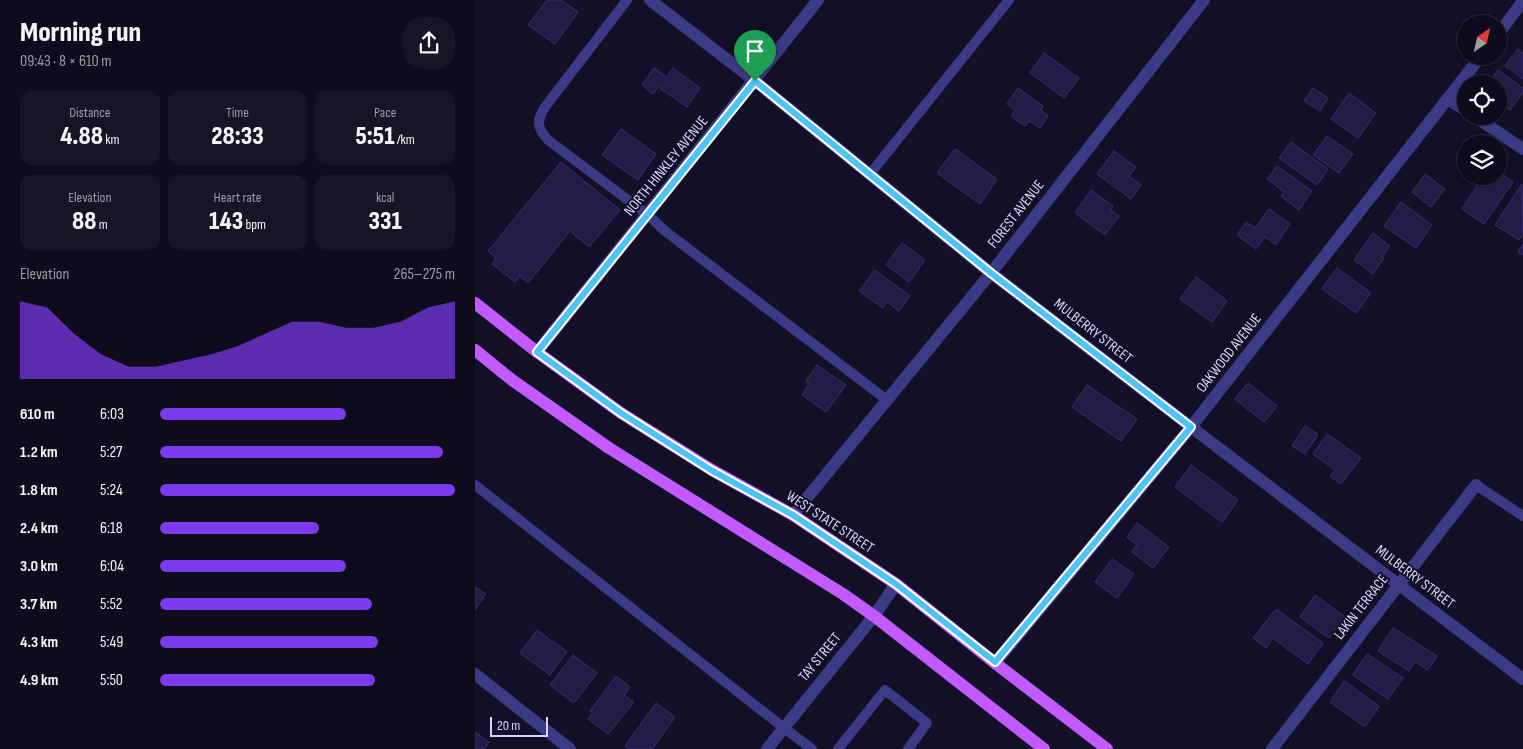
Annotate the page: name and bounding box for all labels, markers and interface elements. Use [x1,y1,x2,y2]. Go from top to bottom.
north arrow [1457,15,1507,65]
map controls [1457,15,1507,185]
text: Morning run [20,16,141,49]
button: share [403,17,455,69]
pin [734,30,776,81]
icon: arrive [741,37,769,65]
text: 09:43 · 8 × 610 m [20,52,111,71]
button: locate [1457,75,1507,125]
text: Distance [69,104,110,121]
text: Time [226,104,249,121]
text: Pace [374,104,396,121]
street label: NORTH HINKLEY AVENUE [620,112,712,220]
text: 4.88 [60,121,103,152]
text: 28:33 [211,121,264,152]
text: 5:51 [355,121,394,152]
text: km [103,131,119,148]
text: /km [394,131,415,148]
button: layers [1457,135,1507,185]
street label: FOREST AVENUE [984,176,1048,252]
text: Elevation [68,189,111,206]
text: Heart rate [214,189,261,206]
text: kcal [376,189,394,206]
text: 88 [72,206,96,237]
text: 143 [209,206,243,237]
text: 331 [369,206,402,237]
text: m [96,216,108,233]
text: bpm [243,216,266,233]
text: Elevation [20,265,69,284]
text: 265–275 m [394,265,455,284]
street label: MULBERRY STREET [1050,294,1136,368]
street label: OAKWOOD AVENUE [1192,310,1266,396]
text: 610 m [20,405,55,424]
text: 6:03 [100,405,124,424]
text: 1.2 km [20,443,58,462]
text: 5:27 [100,443,122,462]
text: 1.8 km [20,481,58,500]
text: 5:24 [100,481,123,500]
street label: WEST STATE STREET [783,487,877,557]
text: 2.4 km [20,519,58,538]
text: 6:18 [100,519,123,538]
street label: MULBERRY STREET [1371,541,1459,613]
text: 3.0 km [20,557,58,576]
text: 6:04 [100,557,124,576]
street label: LAKIN TERRACE [1330,571,1392,643]
text: 3.7 km [20,595,57,614]
text: 5:52 [100,595,122,614]
street label: TAY STREET [794,629,846,685]
text: 4.3 km [20,633,58,652]
text: 5:49 [100,633,123,652]
text: 4.9 km [20,671,58,690]
text: 5:50 [100,671,123,690]
scale bar [490,714,547,737]
text: 20 m [497,717,520,734]

